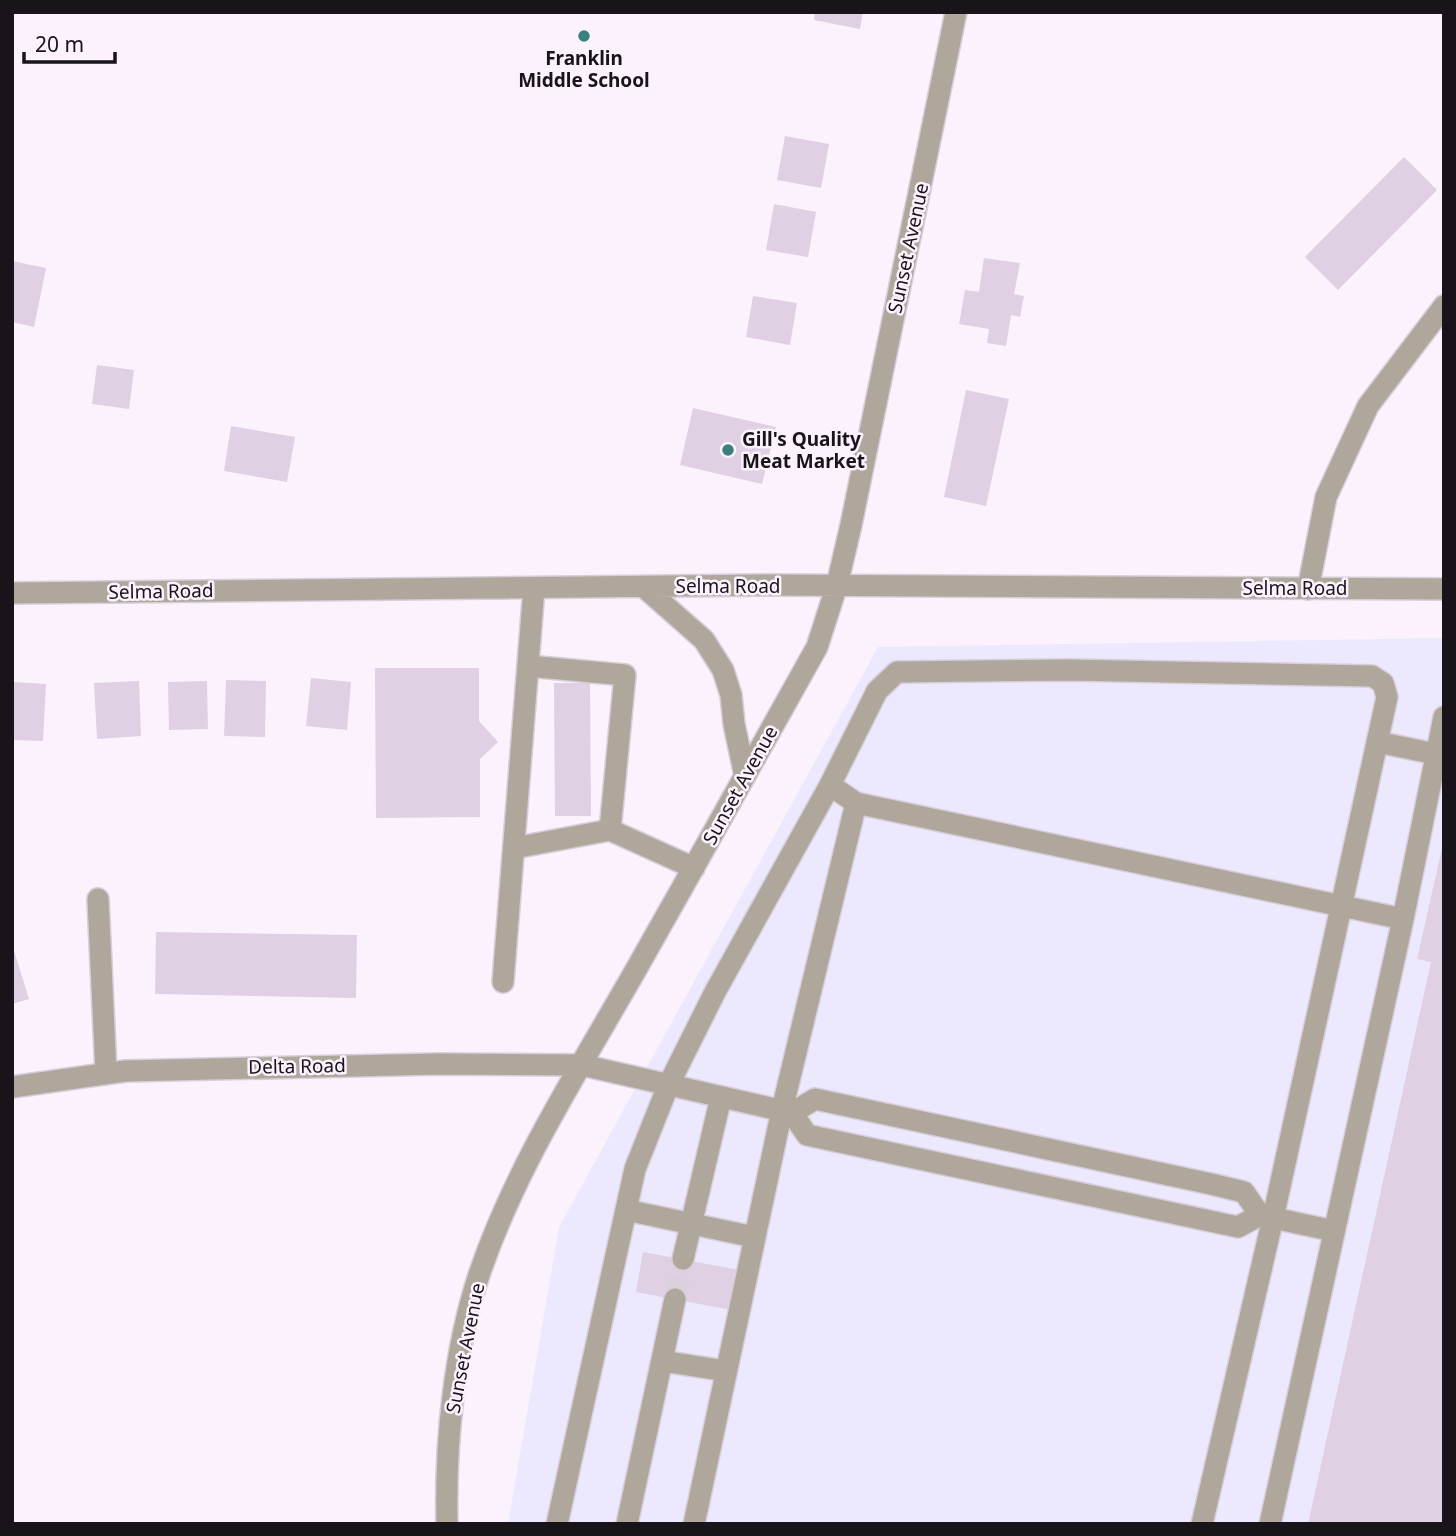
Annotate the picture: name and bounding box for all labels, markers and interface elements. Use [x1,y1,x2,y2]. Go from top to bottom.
scale bar [24,21,116,65]
marker: Franklin Middle School [576,28,592,44]
text: 20 m [35,30,84,58]
place label: Franklin Middle School [518,45,650,93]
street label: Sunset Avenue [882,181,934,315]
place label: Gill's Quality Meat Market [742,426,865,474]
marker: Gill's Quality Meat Market [720,442,736,458]
street label: Selma Road [675,573,781,599]
street label: Selma Road [1242,575,1348,601]
street label: Selma Road [108,577,214,605]
street label: Sunset Avenue [697,721,783,849]
street label: Delta Road [248,1052,346,1080]
street label: Sunset Avenue [440,1281,490,1415]

